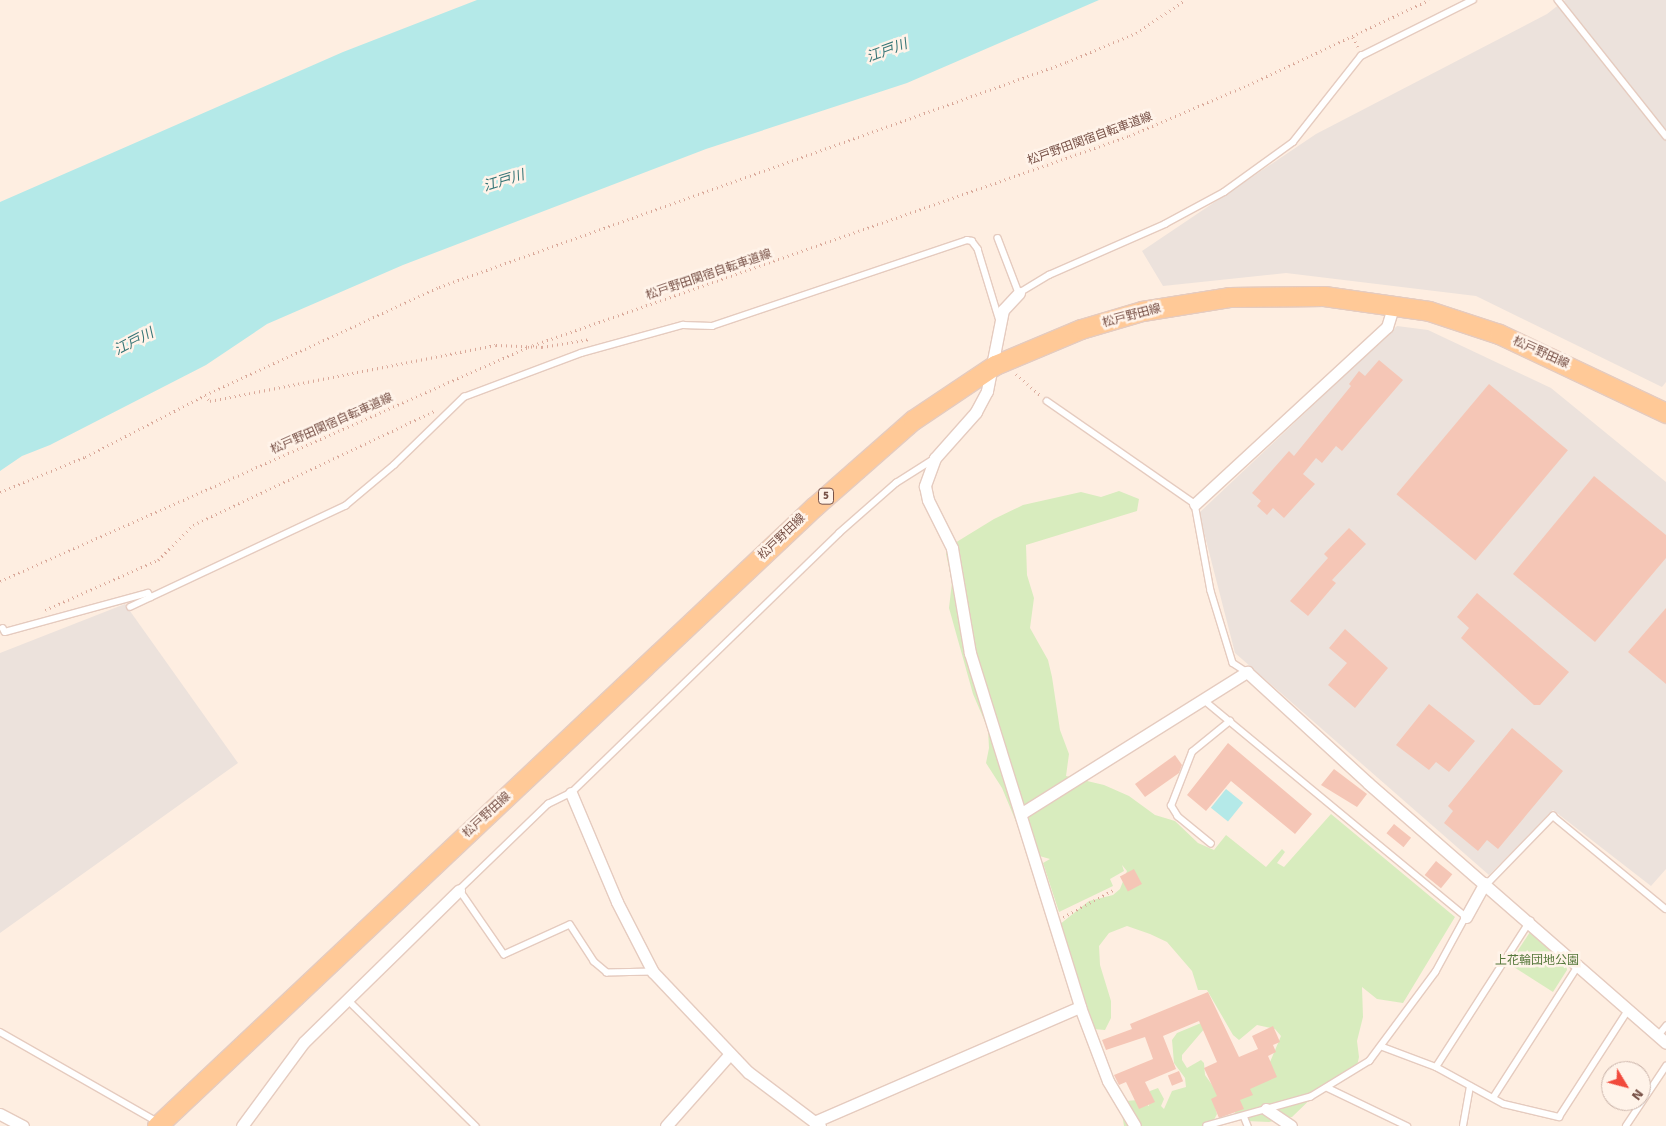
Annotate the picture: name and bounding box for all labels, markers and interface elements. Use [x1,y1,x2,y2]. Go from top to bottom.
water label: 江戸川 [864,36,910,66]
street label: 松戸野田関宿自転車道線 [1026,110,1154,168]
water label: 江戸川 [481,167,527,195]
street label: 松戸野田関宿自転車道線 [644,247,774,303]
street label: 松戸野田線 [1101,301,1163,331]
water label: 江戸川 [111,325,157,359]
street label: 松戸野田線 [1511,334,1571,372]
street label: 松戸野田関宿自転車道線 [269,391,395,457]
road number: 5 [817,488,835,504]
street label: 松戸野田線 [755,511,809,563]
street label: 松戸野田線 [460,789,514,841]
park label: 上花輪団地公園 [1495,954,1579,968]
north arrow [1601,1061,1651,1111]
text: N [1628,1086,1647,1104]

